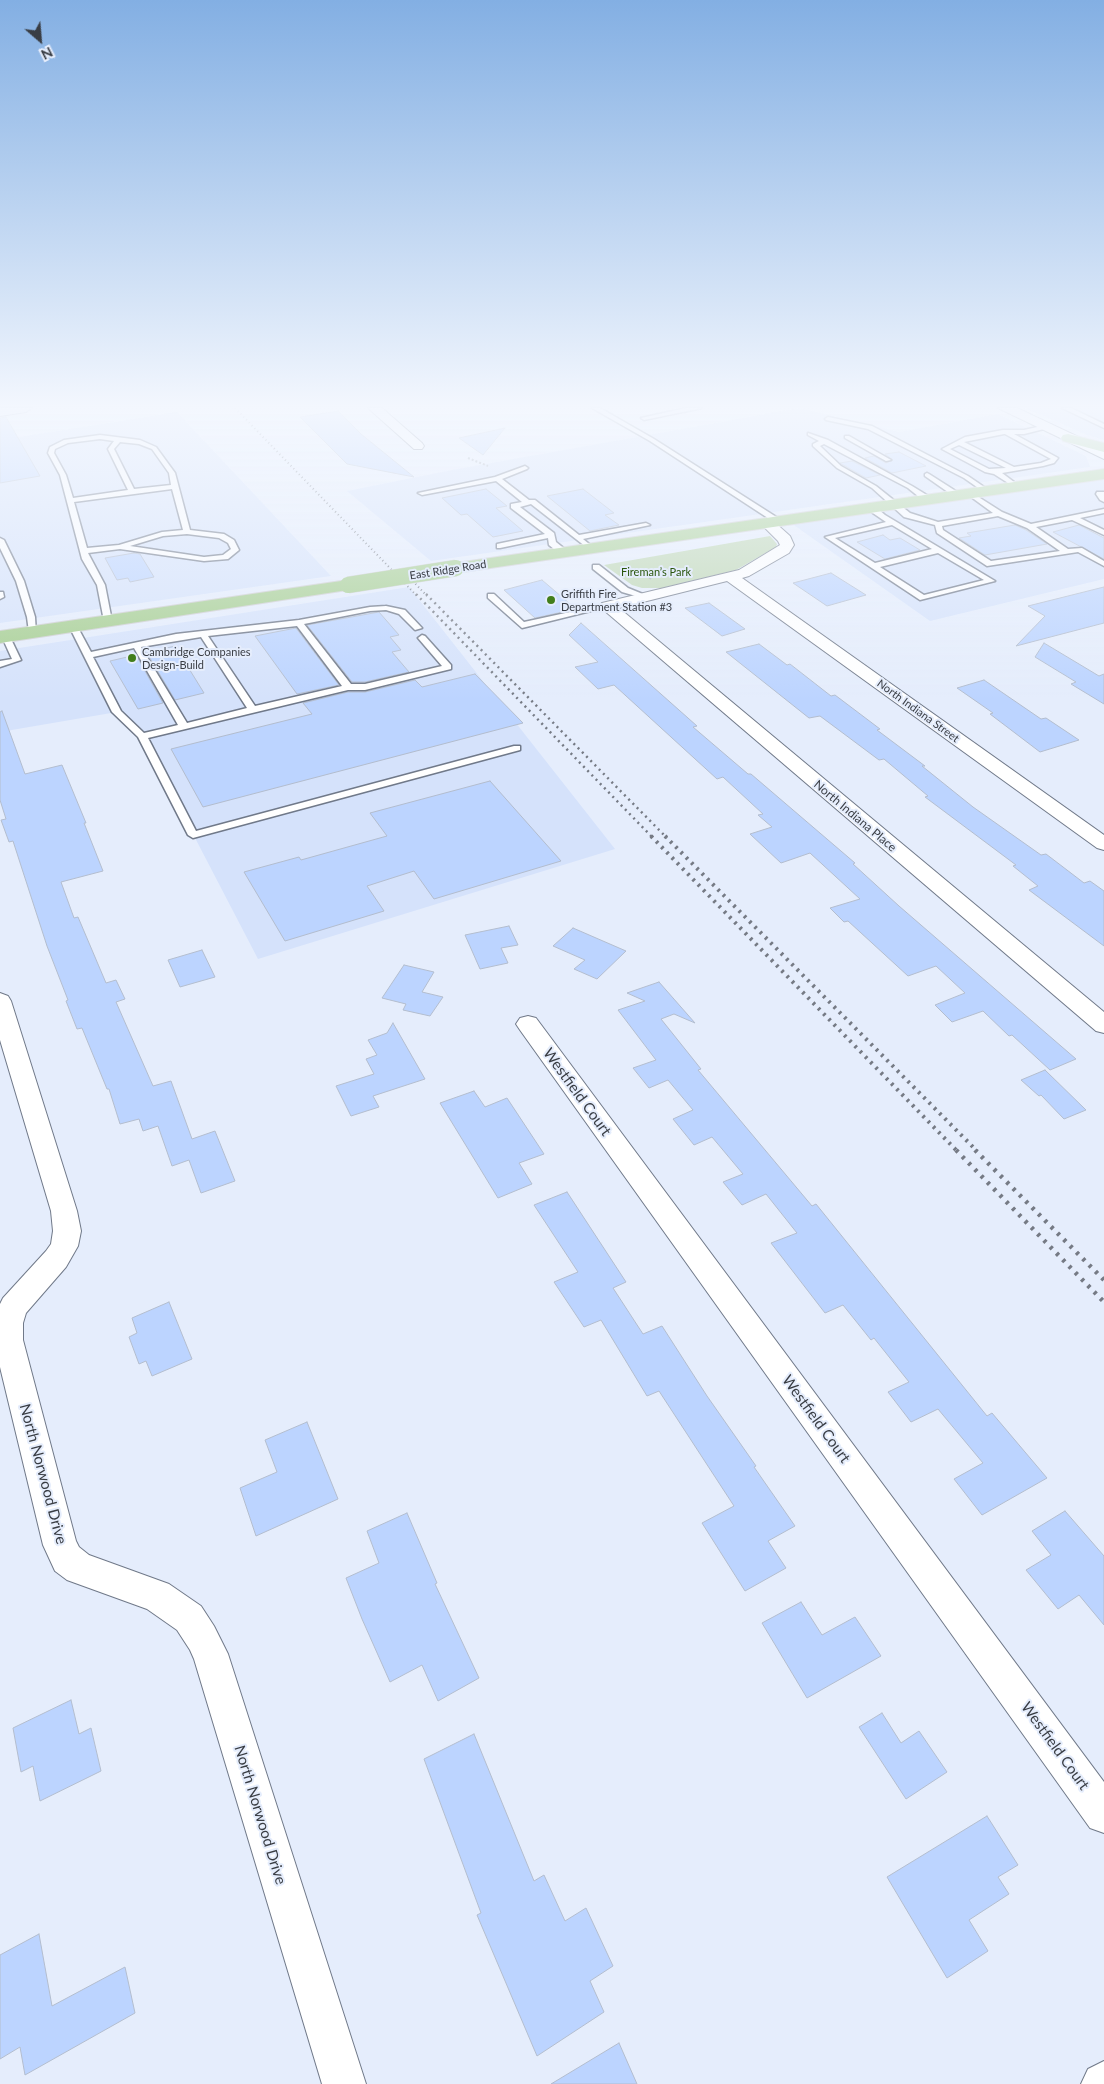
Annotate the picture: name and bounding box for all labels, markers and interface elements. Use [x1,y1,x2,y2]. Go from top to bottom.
north arrow [15,15,65,65]
text: N [38,44,56,64]
street label: East Ridge Road [409,557,487,583]
park label: Fireman’s Park [621,565,691,579]
place label: Griffith Fire Department Station #3 [561,587,672,613]
marker: Griffith Fire Department Station #3 [545,594,557,606]
place label: Cambridge Companies Design-Build [142,645,251,671]
marker: Cambridge Companies Design-Build [126,652,138,664]
street label: North Indiana Street [874,677,962,745]
street label: North Indiana Place [811,777,899,855]
street label: Westfield Court [539,1045,615,1139]
street label: Westfield Court [778,1372,854,1466]
street label: North Norwood Drive [16,1402,70,1546]
street label: Westfield Court [1017,1699,1093,1793]
street label: North Norwood Drive [230,1743,290,1887]

